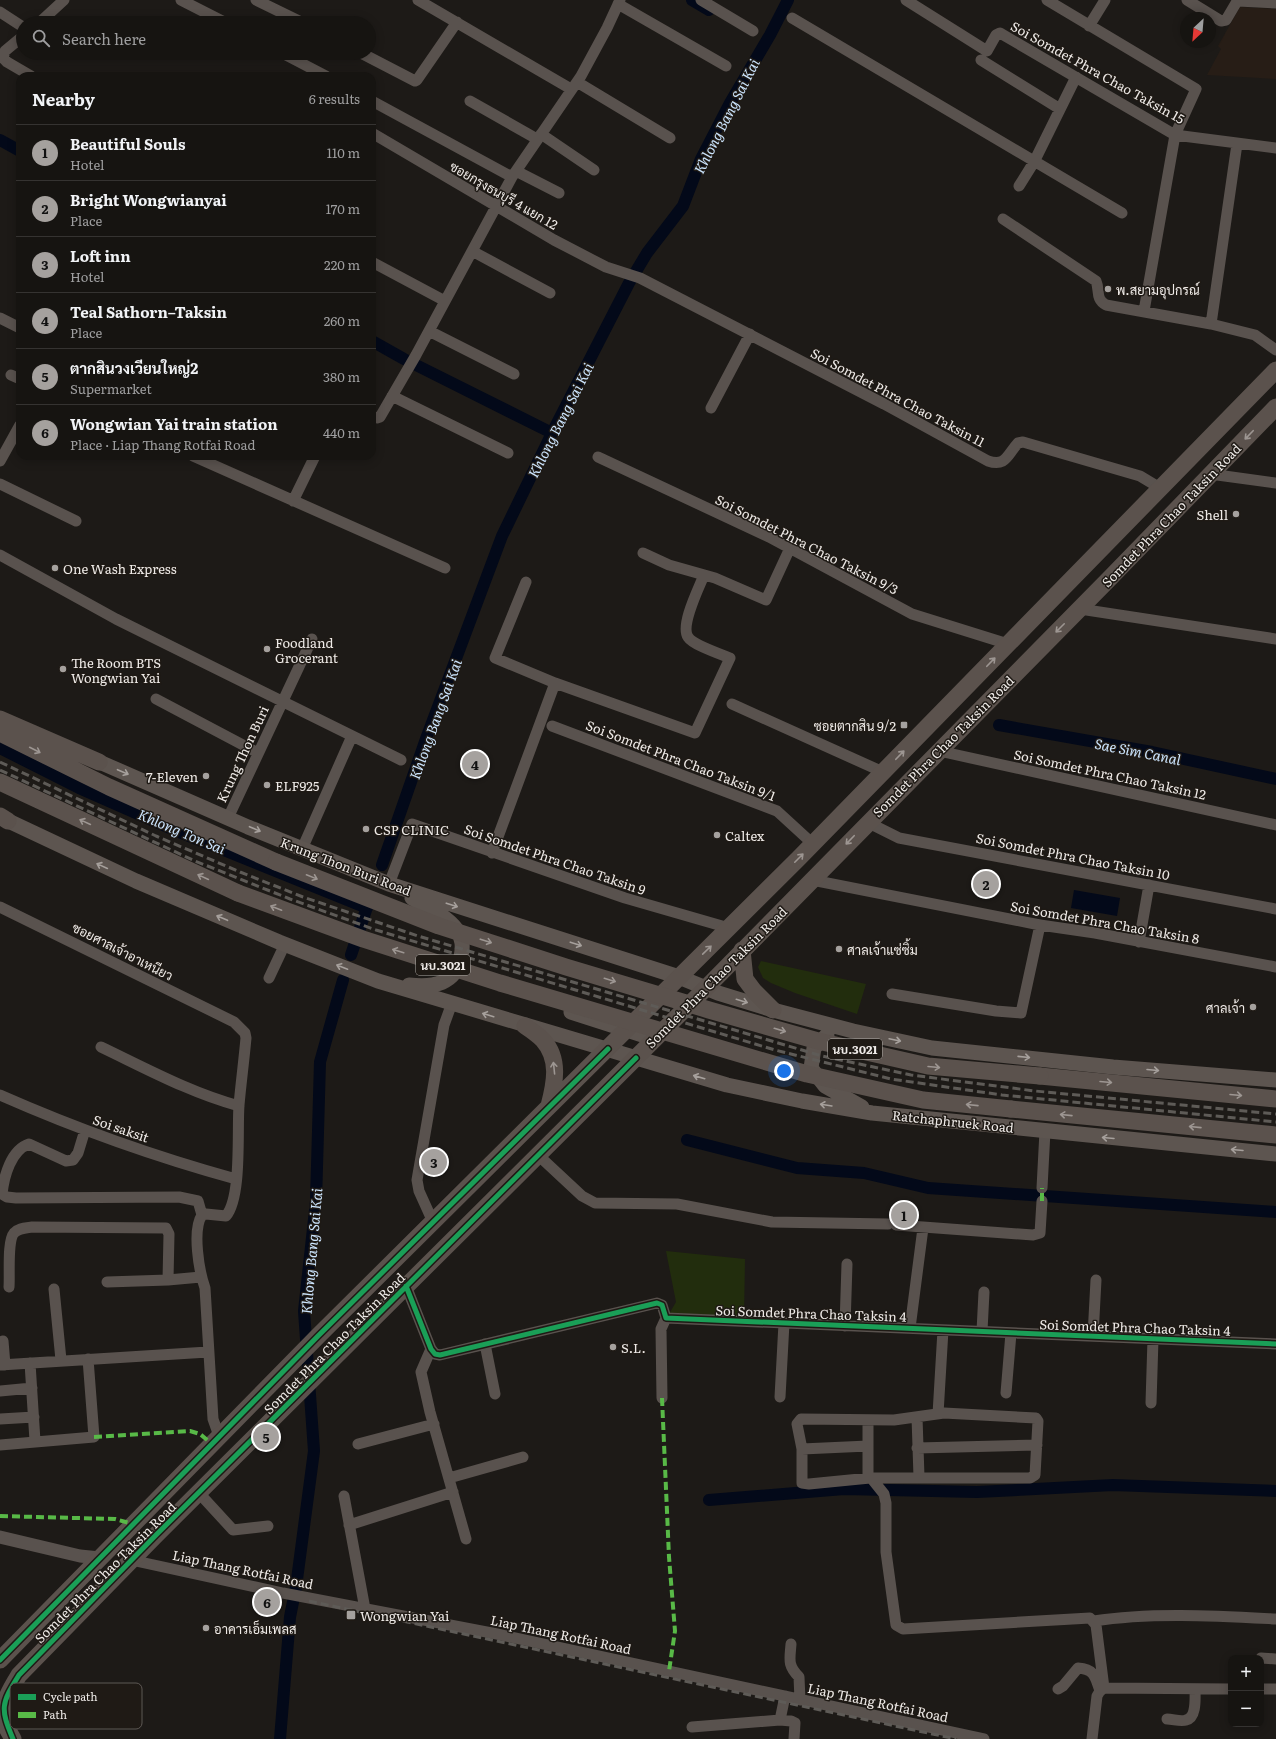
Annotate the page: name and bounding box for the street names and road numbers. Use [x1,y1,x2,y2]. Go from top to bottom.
street label: Soi Somdet Phra Chao Taksin 15 [1008,16,1189,128]
street label: ซอยกรุงธนบุรี 4 แยก 12 [446,156,562,235]
street label: Soi Somdet Phra Chao Taksin 11 [808,343,988,451]
street label: Somdet Phra Chao Taksin Road [1097,439,1245,591]
street label: Soi Somdet Phra Chao Taksin 9/3 [712,489,902,599]
street label: Somdet Phra Chao Taksin Road [868,671,1018,821]
street label: Krung Thon Buri [211,702,273,805]
street label: Soi Somdet Phra Chao Taksin 9/1 [583,715,779,805]
street label: Soi Somdet Phra Chao Taksin 12 [1012,744,1208,804]
street label: Soi Somdet Phra Chao Taksin 9 [462,819,649,899]
street label: Soi Somdet Phra Chao Taksin 10 [975,828,1172,884]
street label: Krung Thon Buri Road [278,832,414,900]
street label: Soi Somdet Phra Chao Taksin 8 [1009,896,1201,948]
street label: Somdet Phra Chao Taksin Road [641,902,791,1052]
street label: ซอยศาลเจ้าอาเหนียว [69,917,177,985]
road number: นบ.3021 [416,955,470,975]
road number: นบ.3021 [828,1039,882,1059]
street label: Ratchaphruek Road [891,1105,1015,1137]
street label: Soi saksit [90,1110,152,1147]
street label: Somdet Phra Chao Taksin Road [259,1268,409,1418]
street label: Soi Somdet Phra Chao Taksin 4 [715,1300,907,1326]
street label: Soi Somdet Phra Chao Taksin 4 [1039,1314,1231,1340]
street label: Somdet Phra Chao Taksin Road [30,1497,180,1647]
street label: Liap Thang Rotfai Road [171,1545,315,1593]
street label: Liap Thang Rotfai Road [489,1610,633,1658]
street label: Liap Thang Rotfai Road [806,1678,950,1726]

